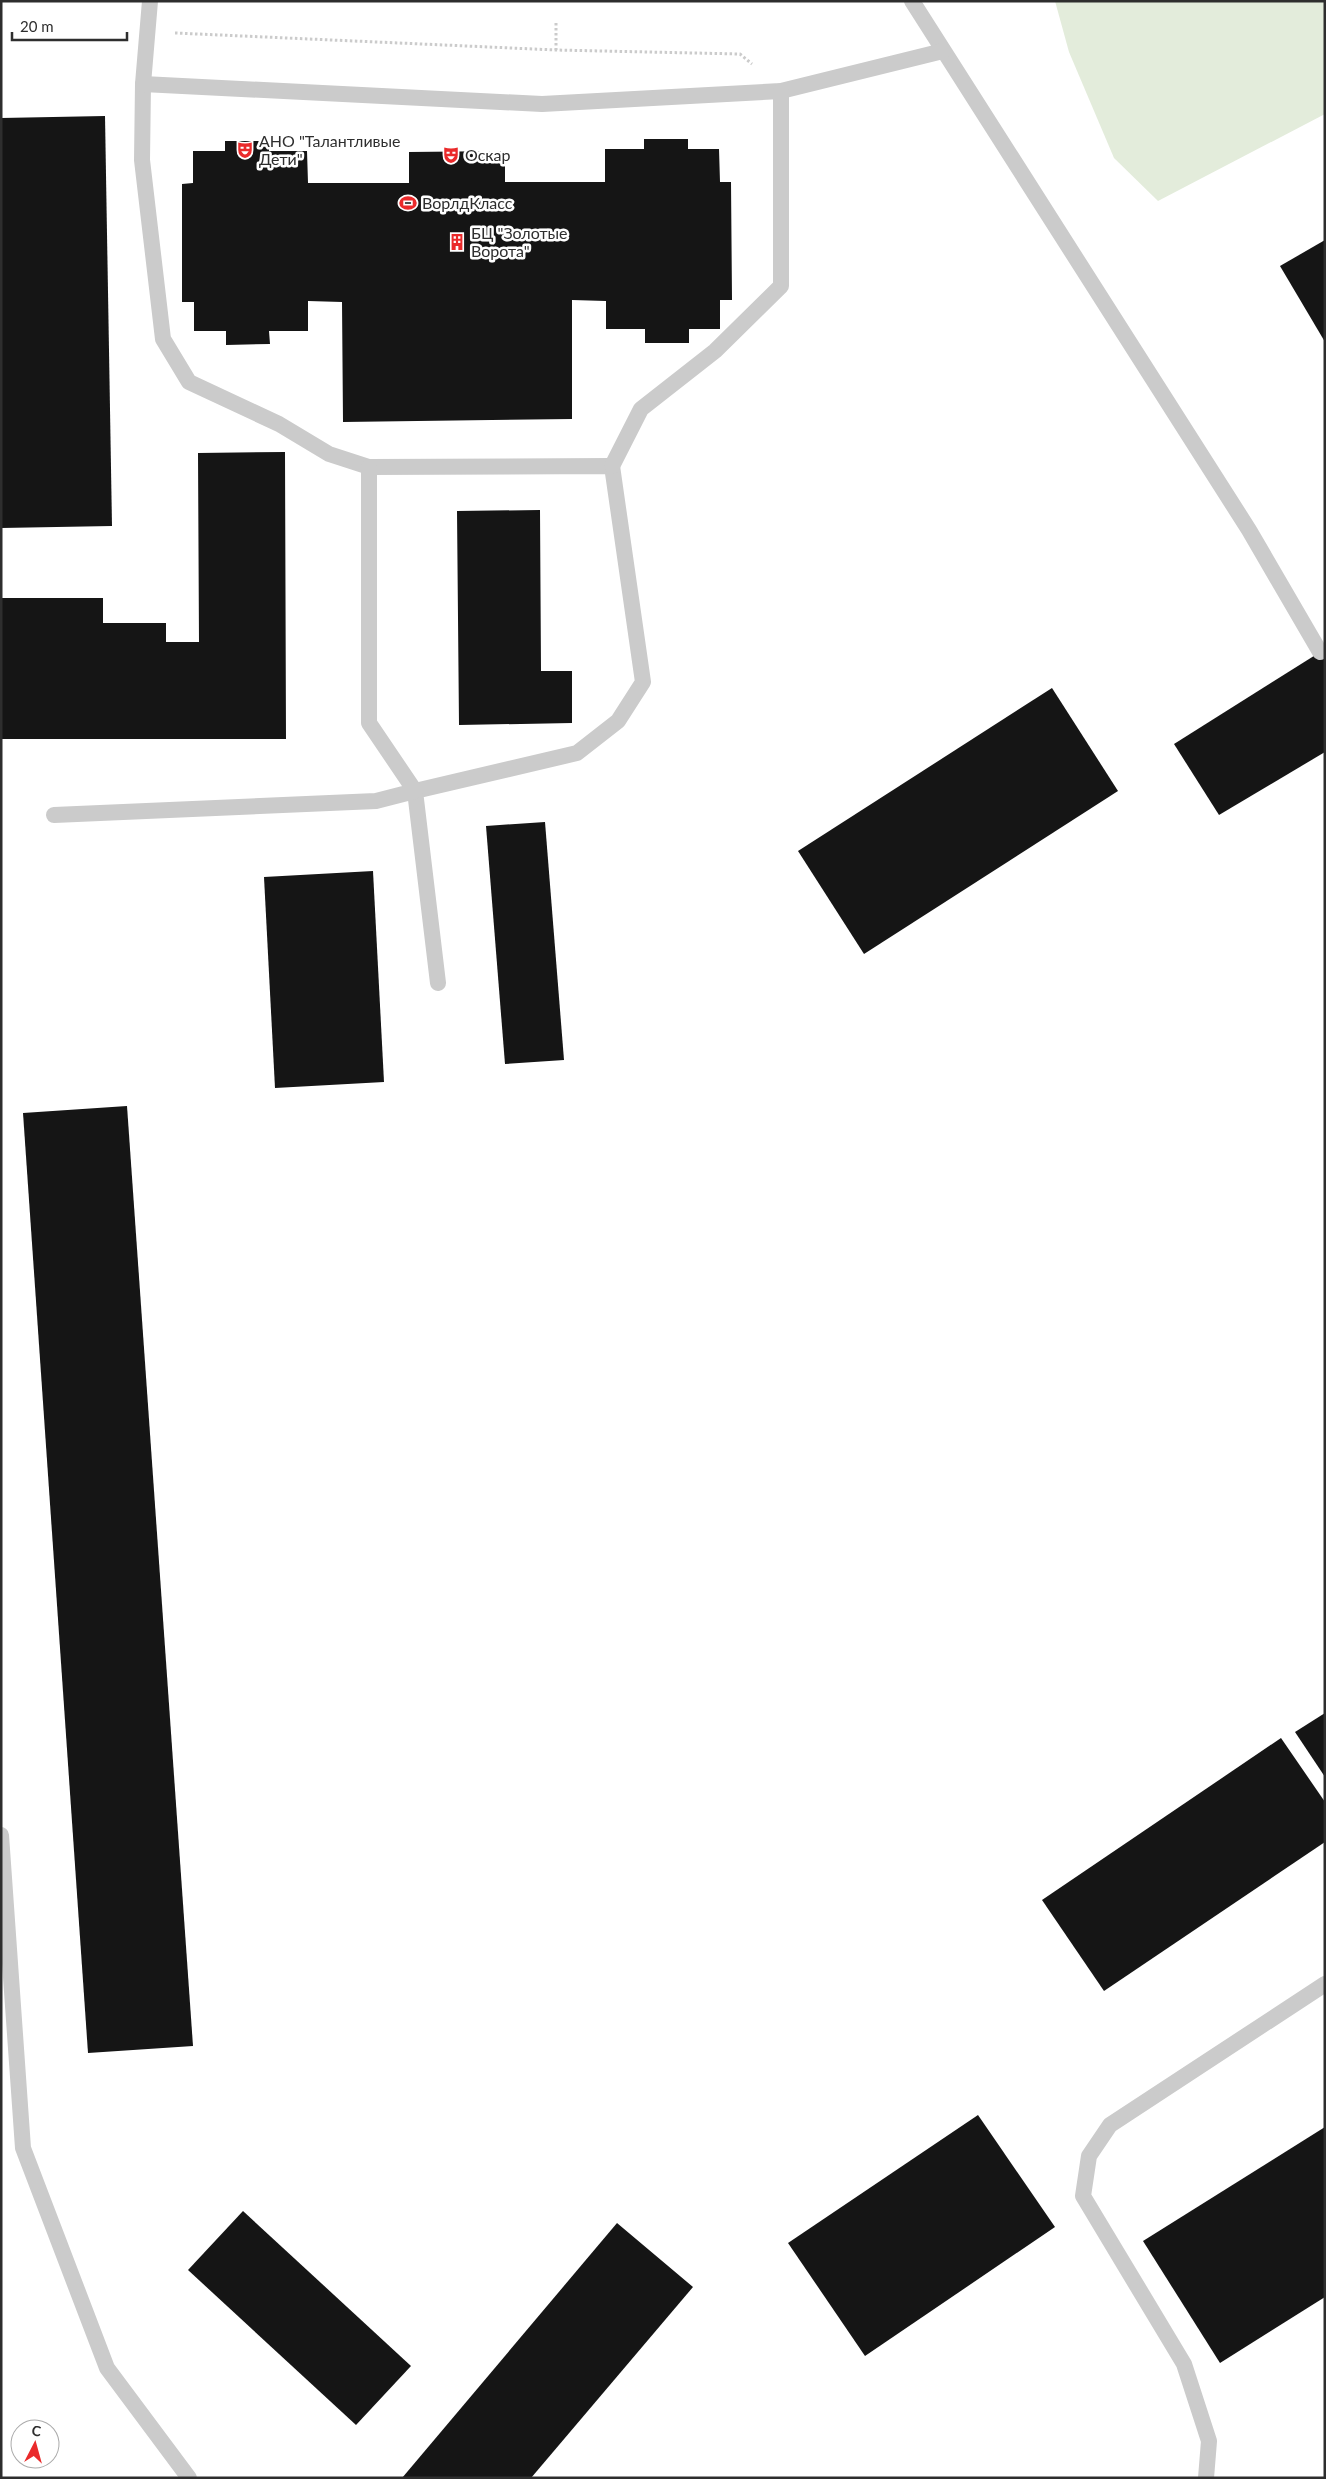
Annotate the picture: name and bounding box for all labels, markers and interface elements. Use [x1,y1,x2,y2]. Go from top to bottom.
scale bar [12,10,128,42]
text: 20 m [20,17,54,35]
place label: АНО "Талантливые Дети" [259,131,401,168]
theatre icon: АНО "Талантливые Дети" [235,140,255,160]
theatre icon: Оскар [441,145,461,165]
place label: Оскар [465,145,511,164]
sports icon: ВорлдКласс [398,193,418,213]
place label: ВорлдКласс [422,193,513,212]
place label: БЦ "Золотые Ворота" [471,223,568,260]
building icon: БЦ "Золотые Ворота" [447,232,467,252]
north arrow [10,2419,60,2469]
text: С [31,2422,43,2440]

